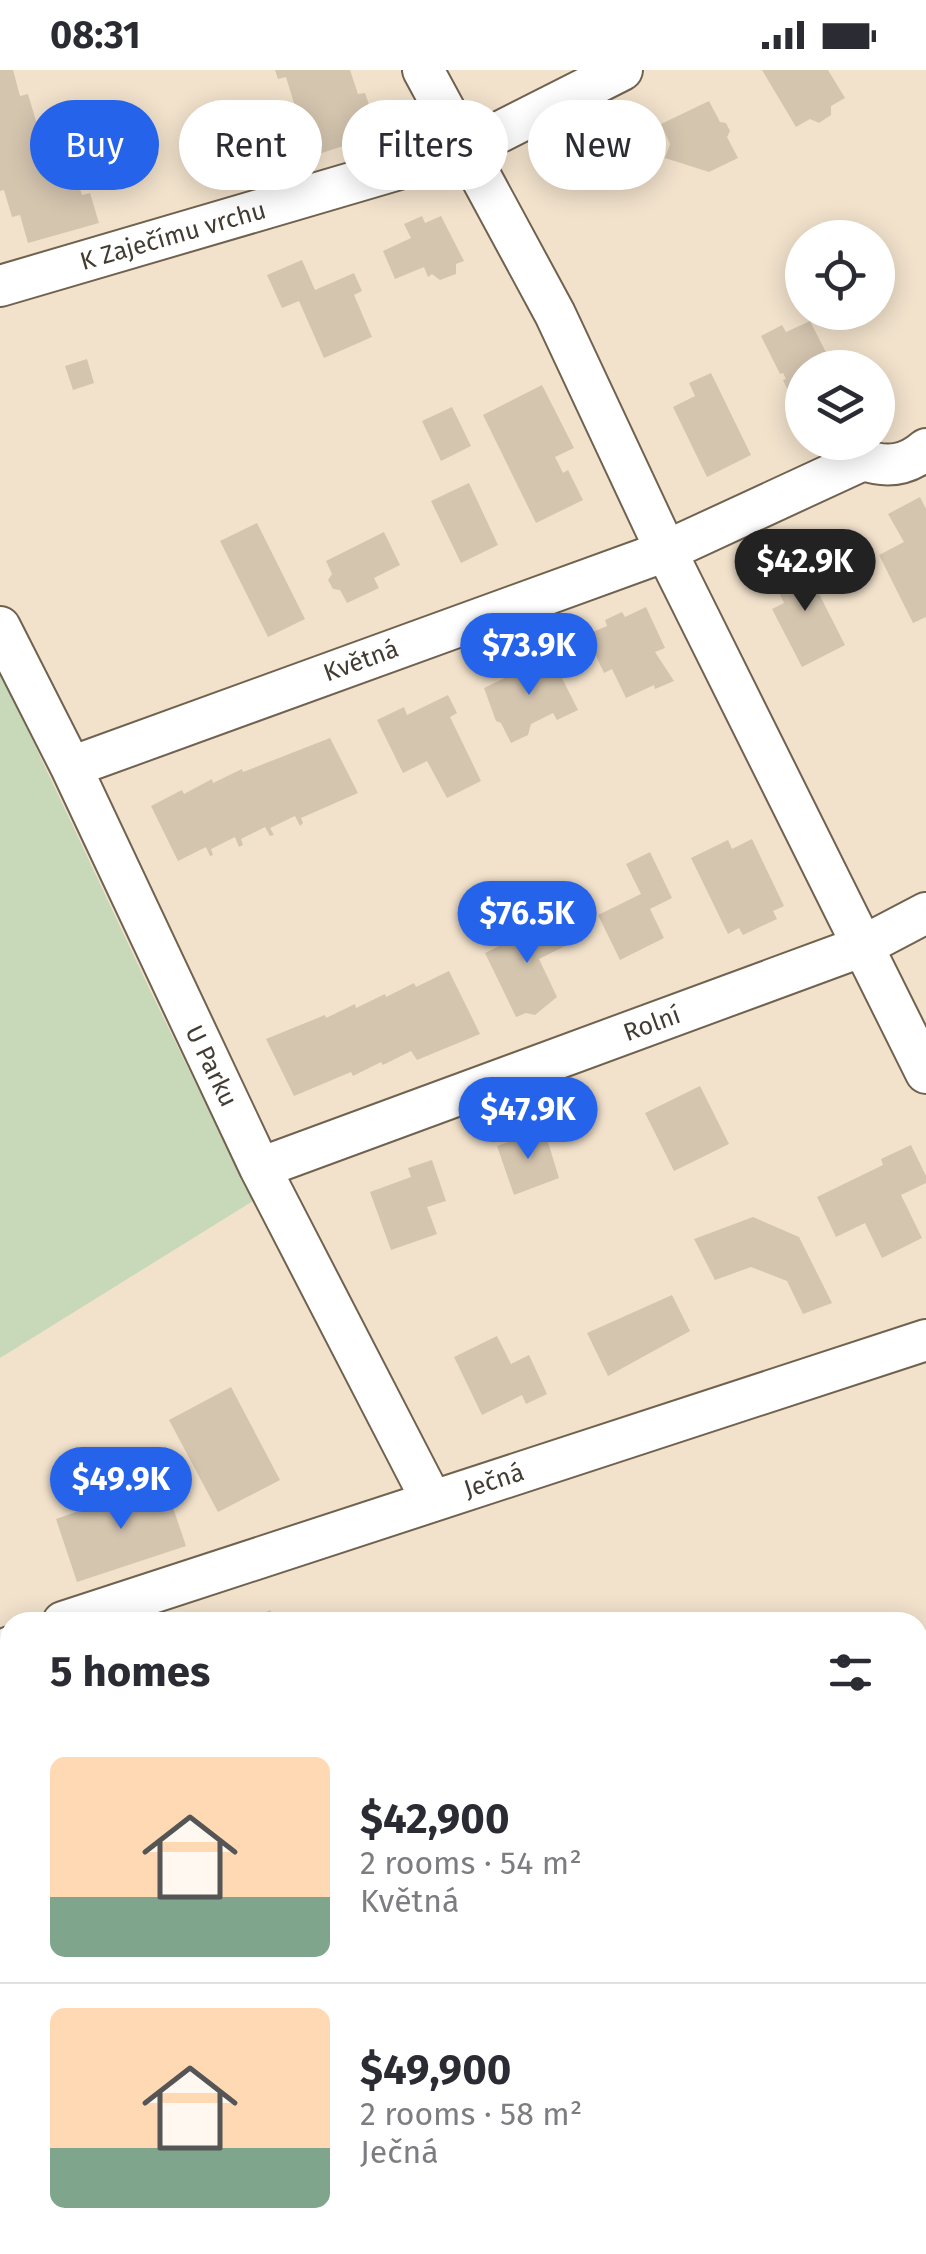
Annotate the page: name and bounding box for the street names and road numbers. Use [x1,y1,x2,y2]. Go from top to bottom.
street label: K Zaječímu vrchu [77,195,269,277]
street label: Květná [319,634,403,688]
street label: Rolní [619,1000,685,1048]
street label: U Parku [179,1020,243,1112]
street label: Ječná [460,1457,528,1505]

